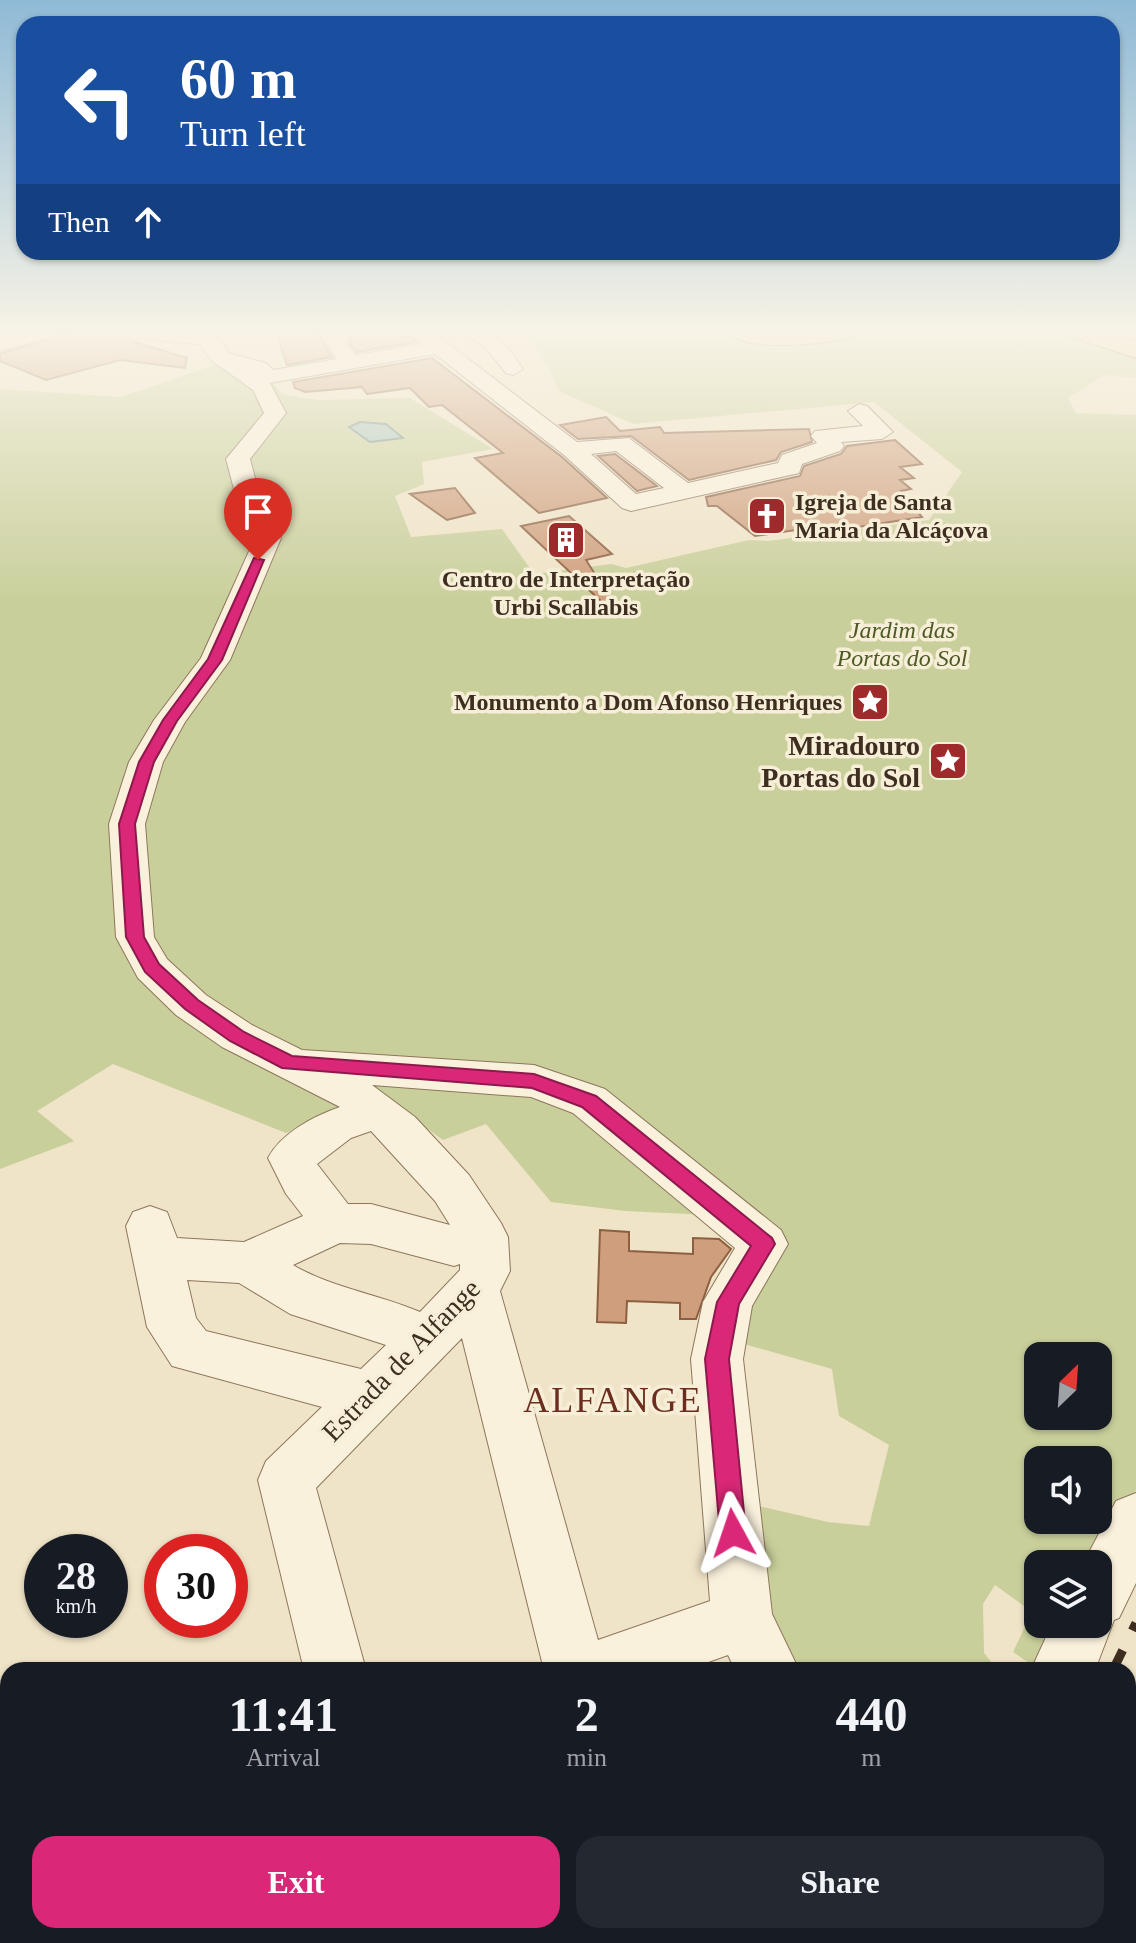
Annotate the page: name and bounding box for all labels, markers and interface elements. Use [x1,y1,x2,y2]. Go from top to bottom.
icon: left [48,48,152,152]
text: 60 m [180,48,297,110]
text: Turn left [180,114,306,154]
icon: ahead [126,200,170,244]
text: Then [48,205,110,238]
pin [224,478,292,560]
place label: Igreja de Santa Maria da Alcáçova [795,489,988,543]
icon: arrive [236,490,280,534]
church icon: Igreja de Santa Maria da Alcáçova [746,495,788,537]
building icon: Centro de Interpretação Urbi Scallabis [545,519,587,561]
place label: Centro de Interpretação Urbi Scallabis [442,566,690,620]
park label: Jardim das Portas do Sol [836,617,968,671]
place icon: Monumento a Dom Afonso Henriques [849,681,891,723]
place label: Monumento a Dom Afonso Henriques [454,689,842,715]
place label: Miradouro Portas do Sol [761,730,920,793]
place icon: Miradouro Portas do Sol [927,740,969,782]
street label: Estrada de Alfange [316,1273,486,1447]
north arrow [1024,1342,1112,1430]
map controls [1024,1342,1112,1638]
district label: ALFANGE [523,1380,703,1420]
button: sound [1024,1446,1112,1534]
position arrow [691,1491,775,1575]
speed limit sign: 30 [144,1534,248,1638]
button: layers [1024,1550,1112,1638]
text: 28 [56,1553,96,1598]
text: km/h [55,1595,97,1617]
text: 11:41 [229,1688,338,1741]
text: 2 [575,1688,599,1741]
text: 440 [835,1688,907,1741]
text: Arrival [246,1743,321,1772]
text: min [566,1743,607,1772]
text: m [861,1743,882,1772]
button: Exit [32,1836,560,1928]
button: Share [576,1836,1104,1928]

